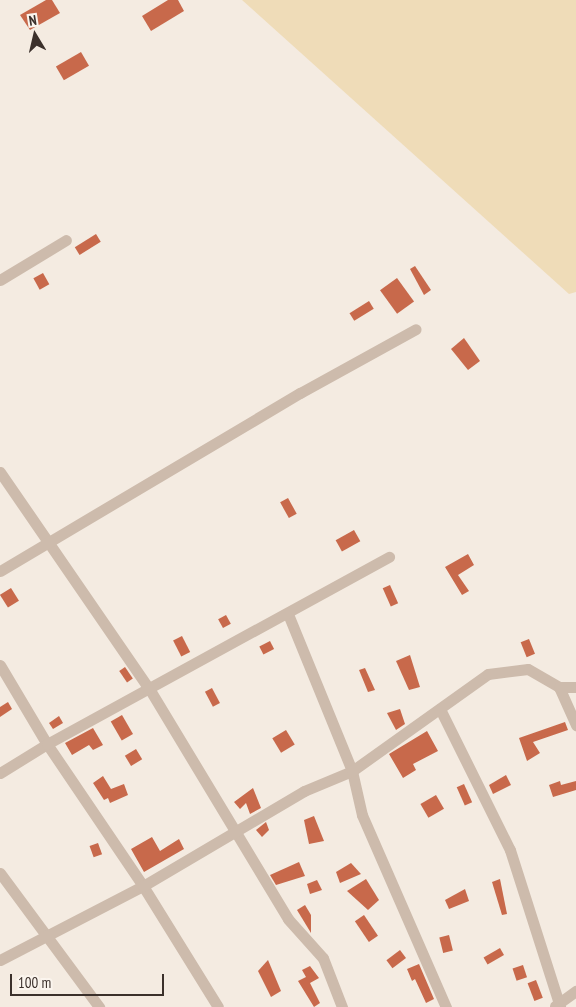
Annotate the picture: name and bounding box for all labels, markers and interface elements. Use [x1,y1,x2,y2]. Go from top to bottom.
north arrow [10,10,60,60]
text: N [28,11,38,30]
scale bar [12,964,166,996]
text: 100 m [18,973,51,992]

